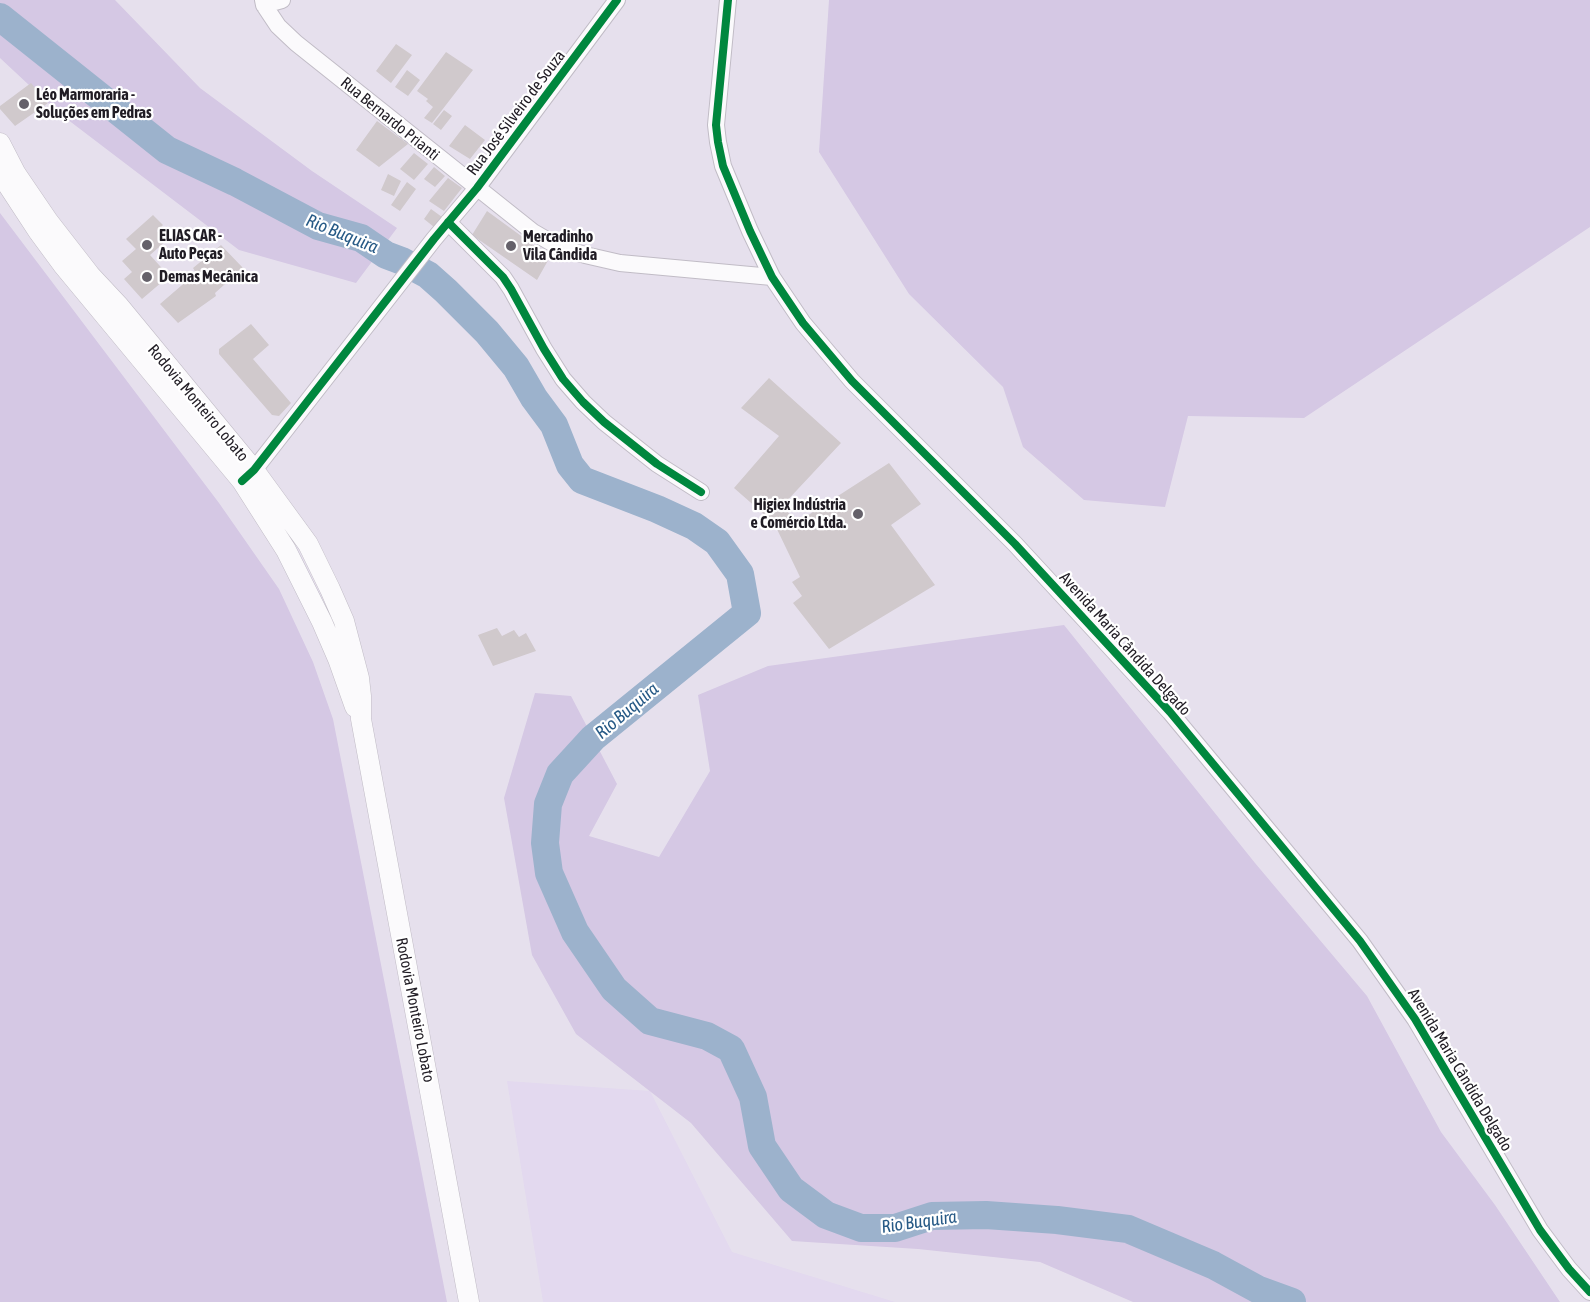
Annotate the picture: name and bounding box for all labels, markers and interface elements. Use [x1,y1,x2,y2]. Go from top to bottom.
street label: Rua José Silveiro de Souza [463,47,569,179]
street label: Rua Bernardo Prianti [337,73,443,165]
place label: Léo Marmoraria - Soluções em Pedras [36,85,152,123]
marker: Léo Marmoraria - Soluções em Pedras [17,97,31,111]
water label: Rio Buquira [303,210,381,258]
place label: ELIAS CAR - Auto Peças [159,226,223,264]
place label: Mercadinho Vila Cândida [523,227,597,265]
marker: ELIAS CAR - Auto Peças [140,238,154,252]
marker: Mercadinho Vila Cândida [504,239,518,253]
place label: Demas Mecânica [159,267,258,287]
marker: Demas Mecânica [140,270,154,284]
street label: Rodovia Monteiro Lobato [143,341,253,465]
place label: Higiex Indústria e Comércio Ltda. [750,495,846,533]
marker: Higiex Indústria e Comércio Ltda. [851,507,865,521]
street label: Avenida Maria Cândida Delgado [1055,568,1195,720]
water label: Rio Buquira [591,678,663,744]
street label: Rodovia Monteiro Lobato [392,936,438,1084]
street label: Avenida Maria Cândida Delgado [1404,985,1516,1155]
water label: Rio Buquira [880,1206,958,1238]

